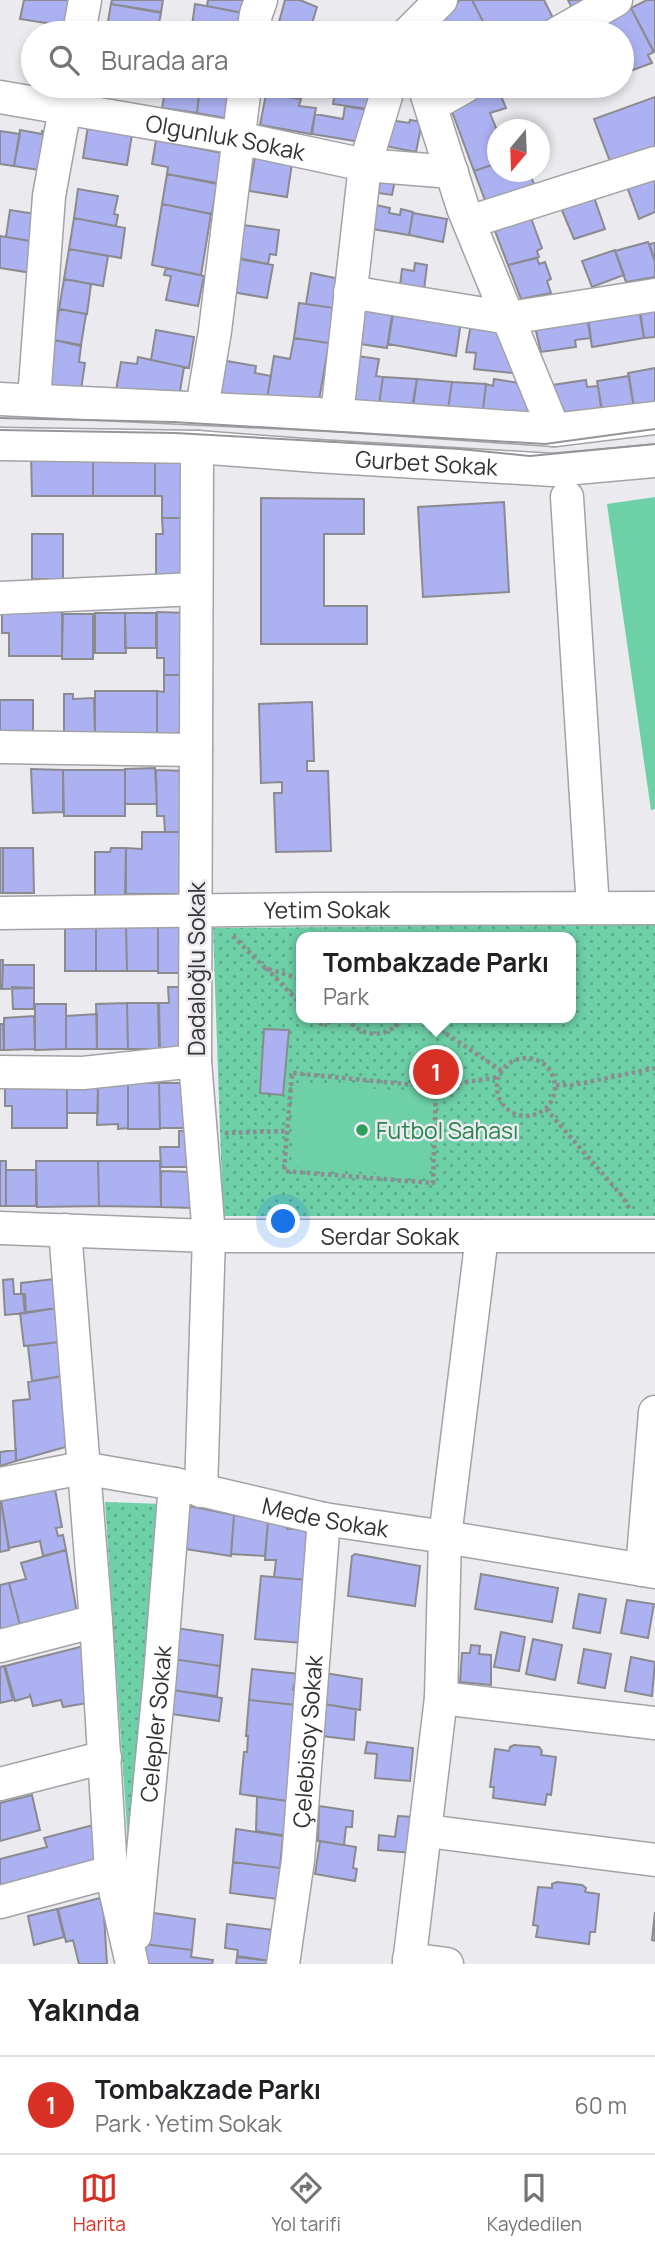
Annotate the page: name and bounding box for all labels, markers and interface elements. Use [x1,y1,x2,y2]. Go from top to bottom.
search box [21,21,634,98]
icon: search [45,41,83,79]
text: Burada ara [101,42,228,78]
street label: Olgunluk Sokak [143,106,309,168]
north arrow [487,119,550,182]
street label: Gurbet Sokak [354,442,499,483]
street label: Dadaloğlu Sokak [180,881,212,1056]
street label: Yetim Sokak [264,893,391,926]
popup [296,932,576,1023]
text: Tombakzade Parkı [323,944,549,980]
text: Park [323,980,369,1012]
pin: 1 [413,1046,459,1098]
place label: Futbol Sahası [376,1114,518,1146]
marker: Futbol Sahası [354,1122,370,1138]
your location [266,1204,300,1238]
street label: Serdar Sokak [321,1220,460,1252]
street label: Mede Sokak [259,1489,391,1544]
street label: Celepler Sokak [132,1644,178,1804]
street label: Çelebisoy Sokak [285,1653,330,1829]
text: Yakında [28,1989,140,2030]
text: Tombakzade Parkı [95,2071,321,2107]
text: 1 [46,2089,56,2121]
text: 60 m [575,2089,627,2121]
text: Park · Yetim Sokak [95,2107,282,2139]
tab: Harita [73,2169,126,2237]
tab: Yol tarifi [272,2169,341,2237]
tab: Kaydedilen [487,2169,582,2237]

